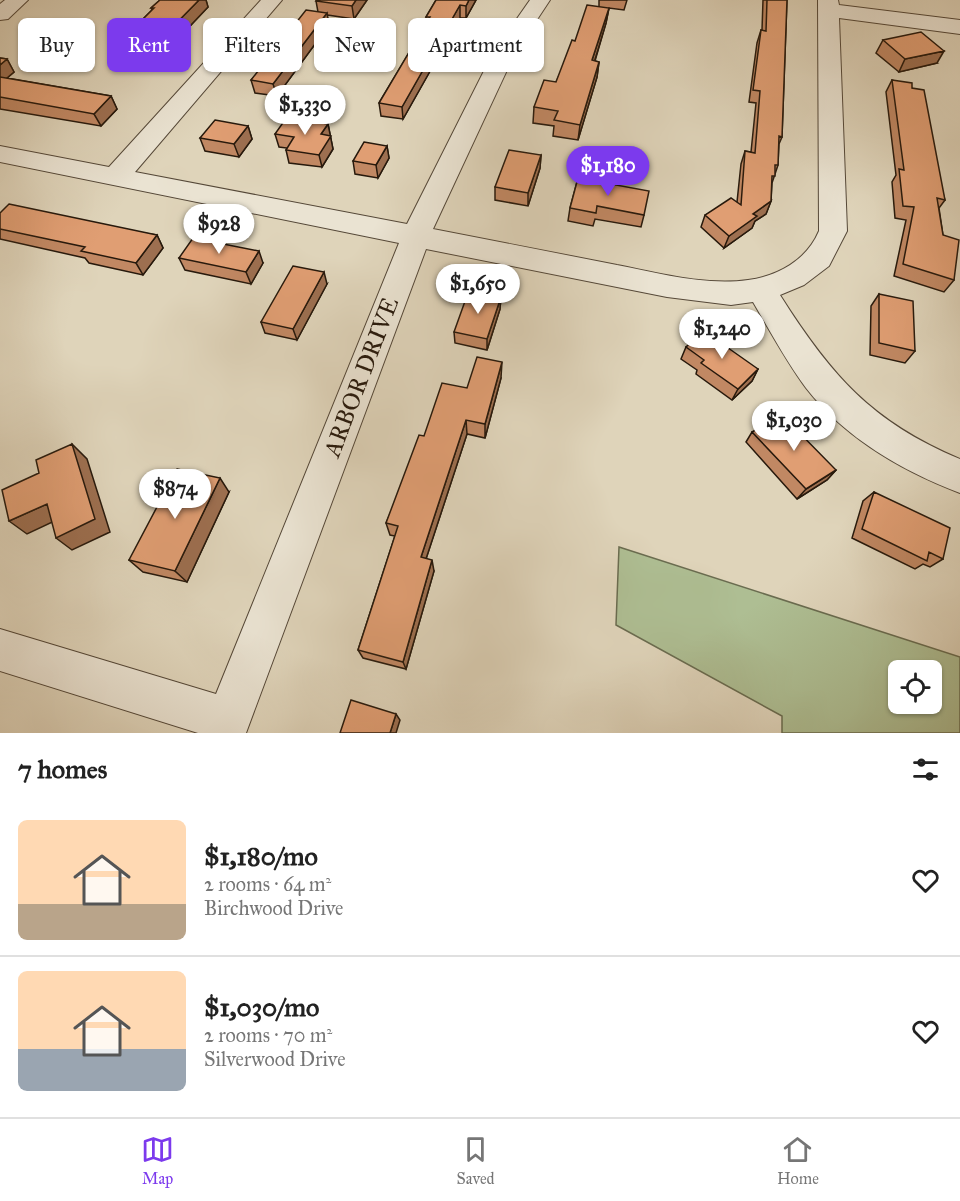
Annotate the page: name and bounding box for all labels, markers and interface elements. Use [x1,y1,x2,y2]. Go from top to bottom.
chip: Buy [18,18,95,72]
chip: Rent [107,18,191,72]
chip: Filters [203,18,302,72]
chip: New [314,18,396,72]
chip: Apartment [408,18,544,72]
pin: $1,330 [256,85,354,136]
text: $1,330 [279,92,331,116]
pin: $1,180 [559,146,657,197]
text: $1,180 [580,153,636,177]
pin: $928 [183,204,255,255]
text: $928 [197,211,241,235]
pin: $1,650 [429,264,527,315]
text: $1,650 [450,271,506,295]
street label: ARBOR DRIVE [316,293,405,462]
pin: $1,240 [673,309,771,360]
text: $1,240 [693,316,751,340]
pin: $1,030 [745,401,843,452]
text: $1,030 [766,408,822,432]
pin: $874 [139,469,211,520]
text: $874 [153,476,197,500]
map controls [888,660,942,714]
button: locate [888,660,942,714]
text: 7 homes [18,753,107,785]
icon: filters [909,753,942,786]
text: $1,180/mo [204,840,318,872]
icon: home [66,844,138,916]
icon: heart [909,864,942,897]
text: 2 rooms · 64 m² [204,872,331,896]
text: Birchwood Drive [204,896,343,920]
text: $1,030/mo [204,991,319,1023]
icon: home [66,995,138,1067]
icon: heart [909,1015,942,1048]
text: 2 rooms · 70 m² [204,1023,332,1047]
text: Silverwood Drive [204,1047,346,1071]
tab: Map [141,1133,174,1188]
tab: Saved [457,1133,495,1188]
tab: Home [777,1133,819,1188]

